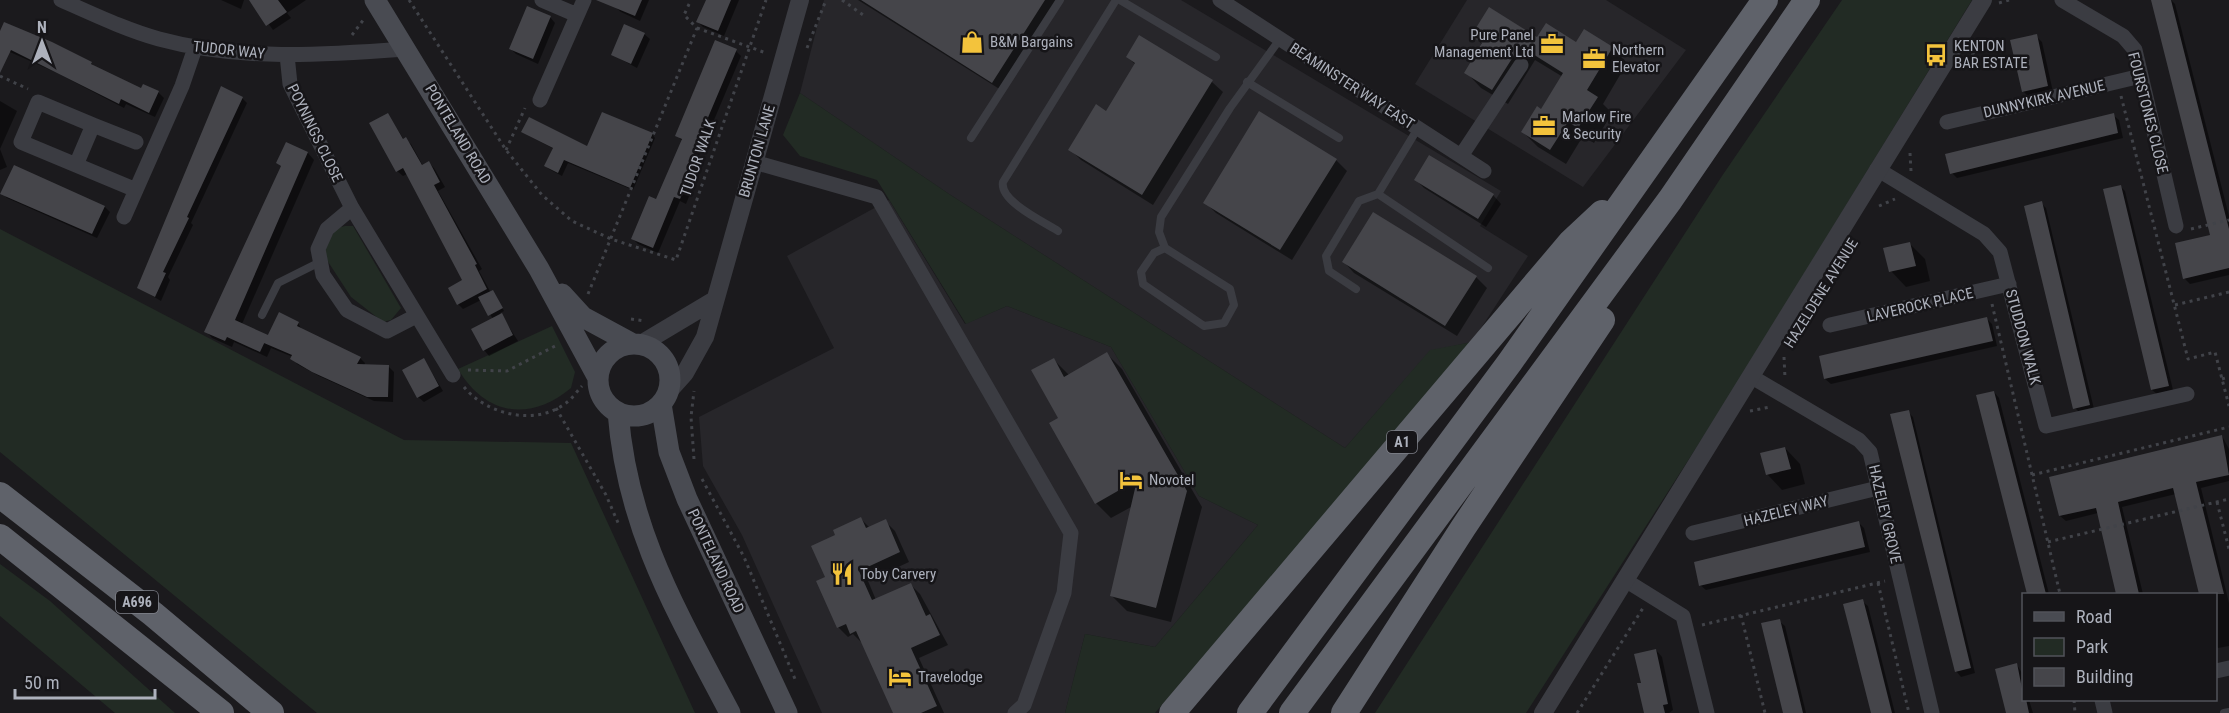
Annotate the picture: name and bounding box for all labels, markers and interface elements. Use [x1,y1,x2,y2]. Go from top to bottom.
north arrow [12,12,72,72]
text: N [37,18,47,37]
place label: Pure Panel Management Ltd [1434,26,1534,61]
shop icon: B&M Bargains [959,29,985,55]
office icon: Pure Panel Management Ltd [1539,31,1565,57]
place label: B&M Bargains [990,33,1073,51]
street label: TUDOR WAY [192,37,266,63]
place label: KENTON BAR ESTATE [1954,37,2028,72]
street label: BEAMINSTER WAY EAST [1286,39,1418,133]
place label: Northern Elevator [1612,41,1664,76]
bus stop icon: KENTON BAR ESTATE [1923,42,1949,68]
office icon: Northern Elevator [1581,46,1607,72]
street label: FOURSTONES CLOSE [2124,50,2172,176]
street label: DUNNYKIRK AVENUE [1982,76,2106,122]
street label: POYNINGS CLOSE [284,81,346,185]
street label: PONTELAND ROAD [421,81,495,187]
street label: BRUNTON LANE [735,103,779,199]
place label: Marlow Fire & Security [1562,108,1631,143]
office icon: Marlow Fire & Security [1531,113,1557,139]
street label: TUDOR WALK [676,116,720,199]
street label: HAZELDENE AVENUE [1780,235,1862,351]
street label: LAVEROCK PLACE [1865,284,1975,326]
street label: STUDDON WALK [2002,287,2045,387]
road number: A1 [1387,431,1417,453]
street label: HAZELEY GROVE [1865,463,1905,565]
hotel icon: Novotel [1118,467,1144,493]
place label: Novotel [1149,471,1194,489]
street label: HAZELEY WAY [1742,492,1830,530]
street label: PONTELAND ROAD [684,506,748,616]
restaurant icon: Toby Carvery [829,561,855,587]
place label: Toby Carvery [860,565,936,583]
road number: A696 [116,591,158,613]
legend [2022,593,2217,701]
text: Road [2076,606,2112,627]
text: Park [2076,636,2108,657]
scale bar [15,662,154,700]
hotel icon: Travelodge [887,664,913,690]
text: Building [2076,666,2133,687]
place label: Travelodge [918,668,983,686]
text: 50 m [24,672,59,693]

